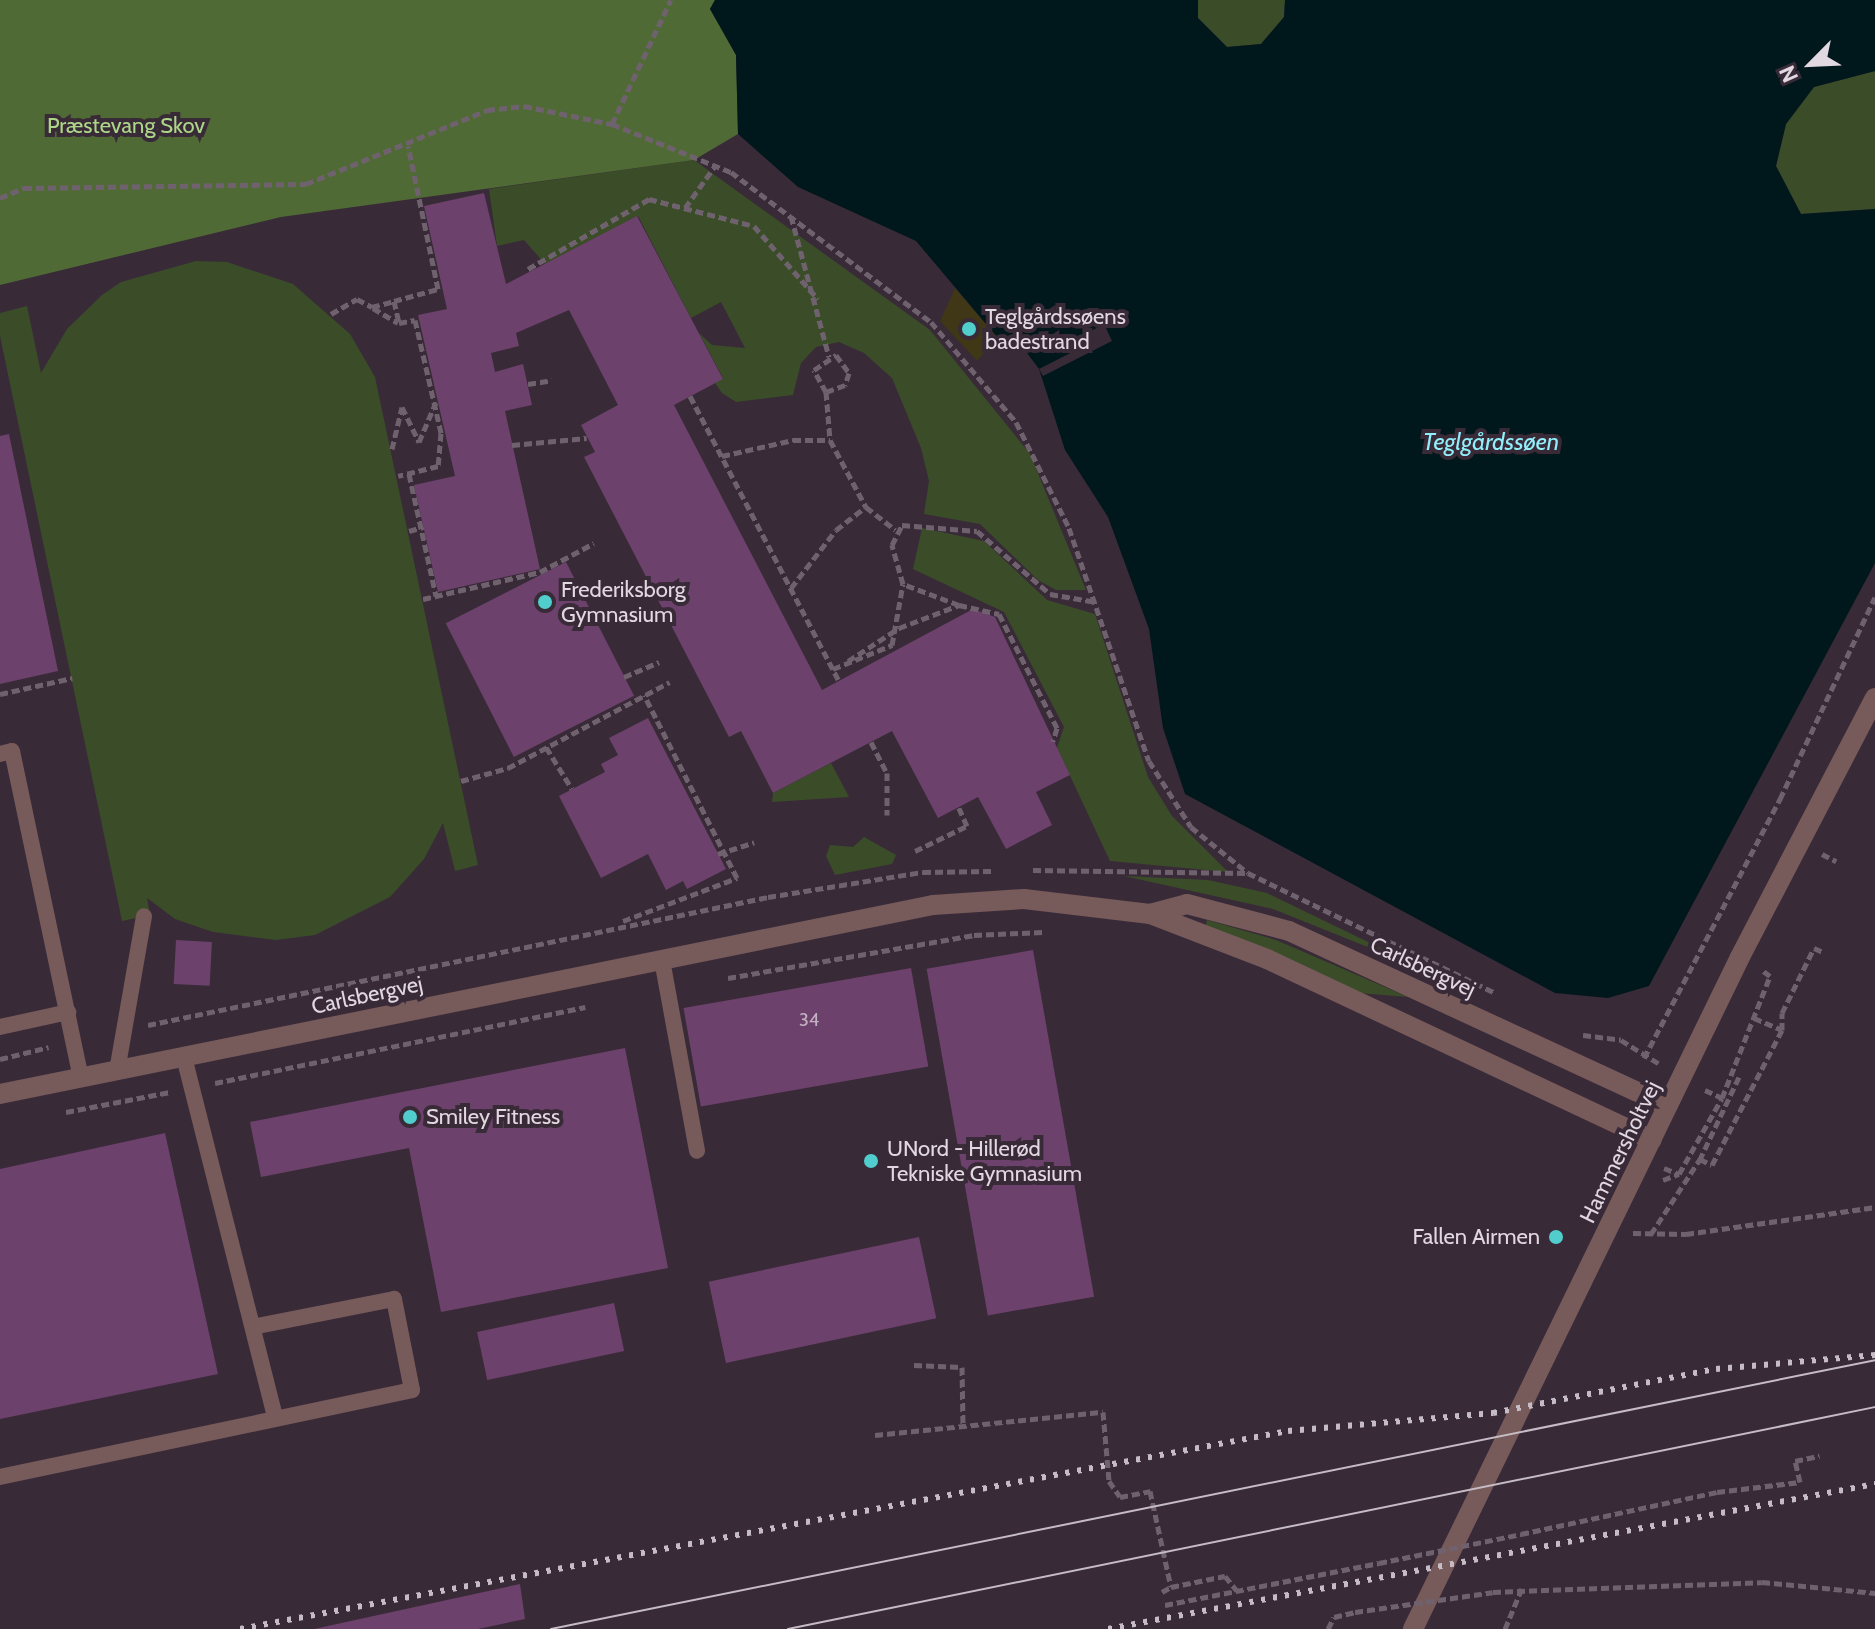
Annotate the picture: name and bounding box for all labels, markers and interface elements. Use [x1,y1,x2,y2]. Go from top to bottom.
north arrow [1771,24,1851,104]
text: N [1773,61,1804,87]
park label: Præstevang Skov [47,113,205,139]
place label: Teglgårdssøens badestrand [985,303,1126,354]
marker: Teglgårdssøens badestrand [960,320,978,338]
water label: Teglgårdssøen [1423,428,1559,456]
place label: Frederiksborg Gymnasium [561,576,686,628]
marker: Frederiksborg Gymnasium [536,593,554,611]
street label: Carlsbergvej [1366,931,1480,1003]
street label: Carlsbergvej [309,970,425,1020]
house number: 34 [799,1009,819,1031]
street label: Hammersholtvej [1574,1077,1666,1227]
place label: Smiley Fitness [426,1104,560,1130]
marker: Smiley Fitness [401,1108,419,1126]
place label: UNord - Hillerød Tekniske Gymnasium [887,1135,1082,1186]
marker: UNord - Hillerød Tekniske Gymnasium [862,1152,880,1170]
place label: Fallen Airmen [1412,1224,1540,1250]
marker: Fallen Airmen [1547,1228,1565,1246]

